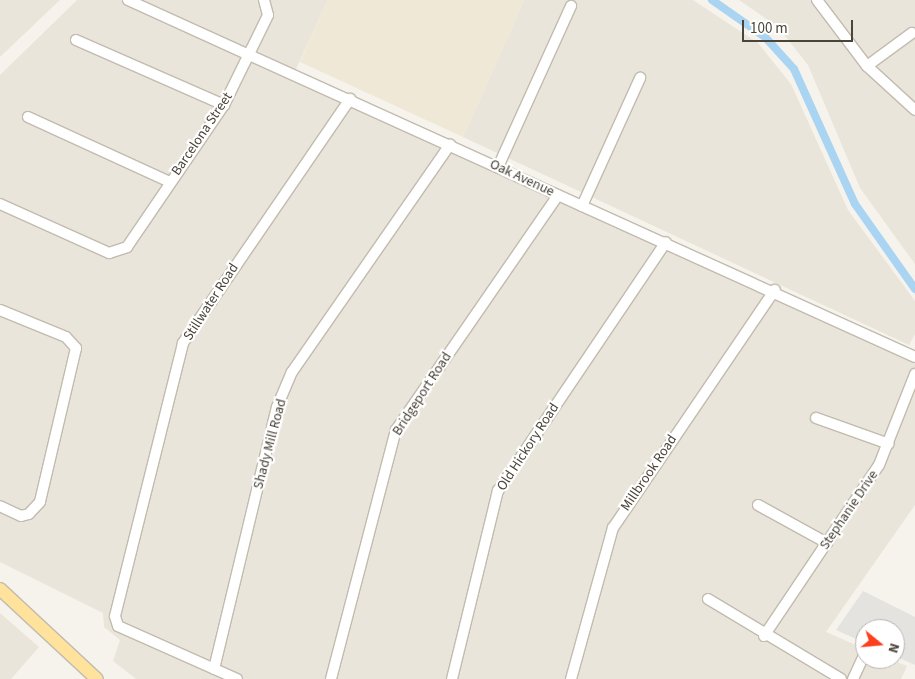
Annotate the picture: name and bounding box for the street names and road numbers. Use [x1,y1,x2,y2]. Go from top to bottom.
street label: Barcelona Street [168,89,236,179]
street label: Oak Avenue [487,156,557,200]
street label: Stillwater Road [180,260,242,344]
street label: Bridgeport Road [389,349,455,439]
street label: Shady Mill Road [250,397,290,491]
street label: Old Hickory Road [493,400,563,494]
street label: Millbrook Road [617,432,681,514]
street label: Stephanie Drive [816,467,882,553]

